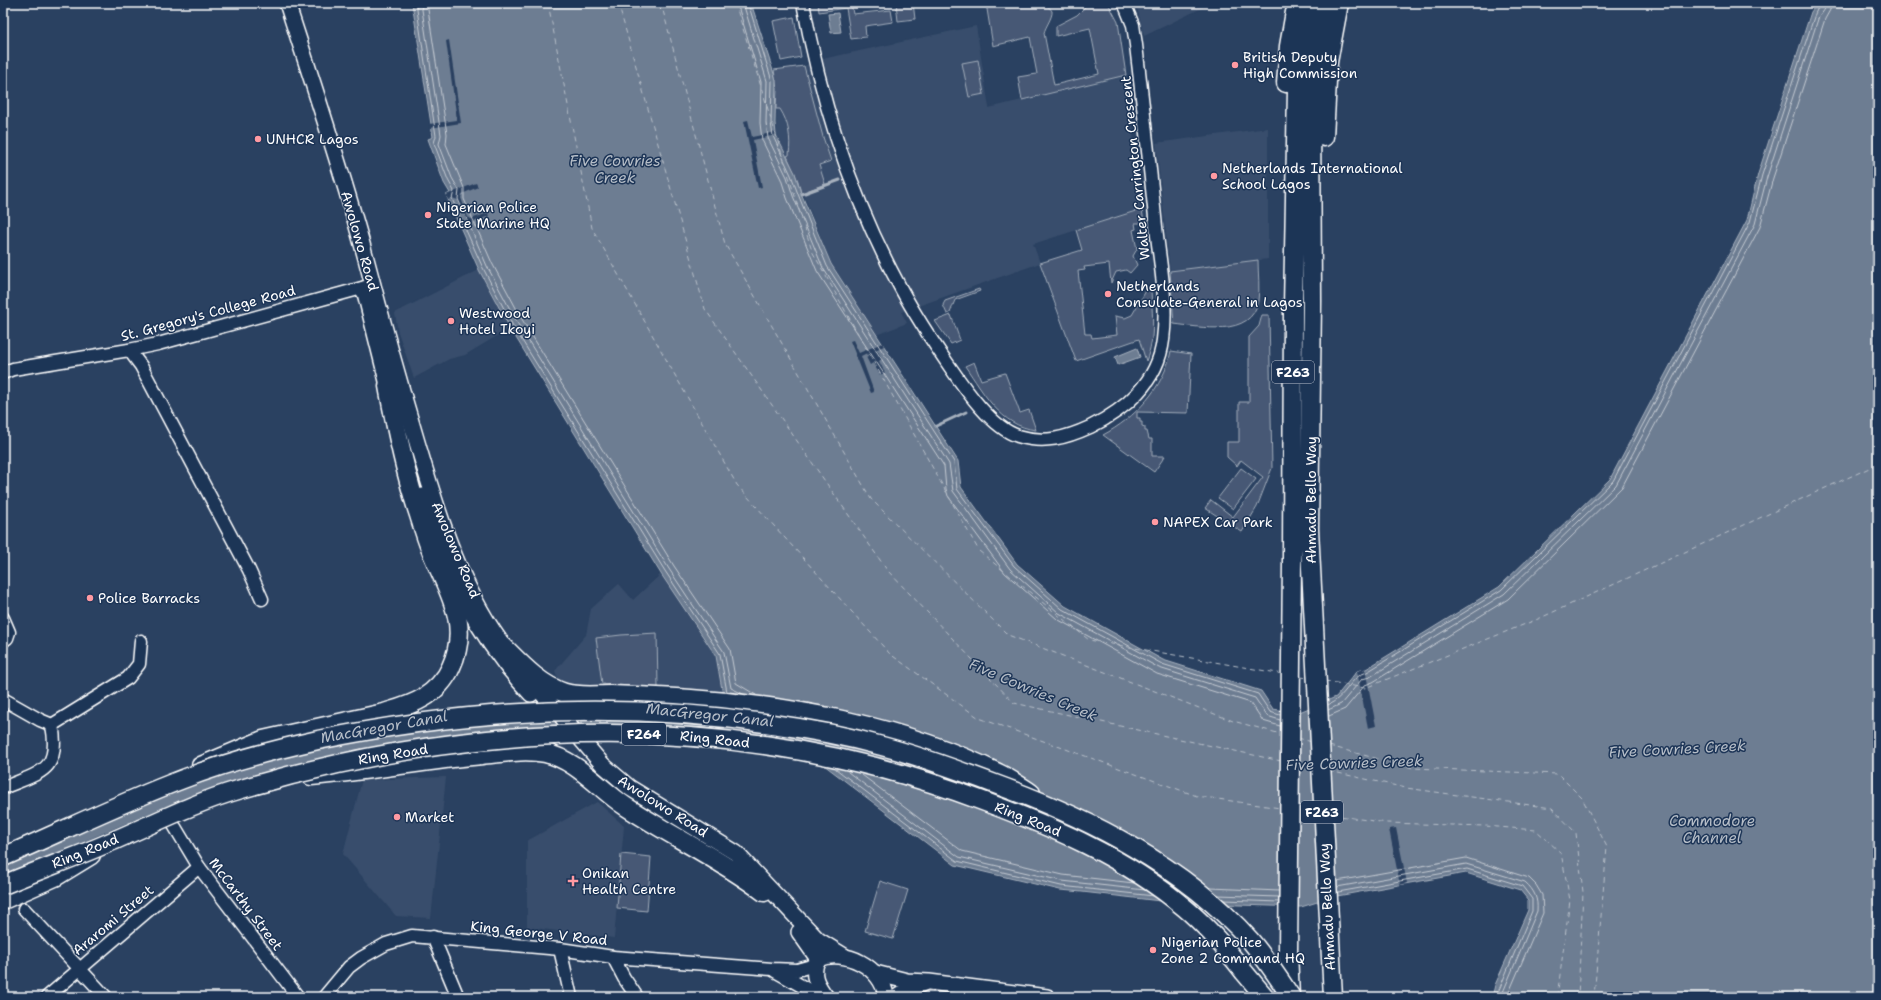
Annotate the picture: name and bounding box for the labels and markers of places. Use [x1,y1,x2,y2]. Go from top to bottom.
place label: British Deputy High Commission [1243,48,1358,82]
marker: British Deputy High Commission [1230,60,1240,70]
place label: UNHCR Lagos [266,130,359,148]
marker: UNHCR Lagos [253,134,263,144]
place label: Netherlands International School Lagos [1222,159,1403,193]
marker: Netherlands International School Lagos [1209,171,1219,181]
place label: Nigerian Police State Marine HQ [436,198,550,232]
marker: Nigerian Police State Marine HQ [423,210,433,220]
place label: Netherlands Consulate-General in Lagos [1116,277,1303,311]
marker: Netherlands Consulate-General in Lagos [1103,289,1113,299]
place label: Westwood Hotel Ikoyi [459,304,535,338]
marker: Westwood Hotel Ikoyi [446,316,456,326]
place label: NAPEX Car Park [1163,513,1273,531]
marker: NAPEX Car Park [1150,517,1160,527]
place label: Police Barracks [98,589,200,607]
marker: Police Barracks [85,593,95,603]
place label: Market [405,808,454,826]
marker: Market [392,812,402,822]
place label: Onikan Health Centre [582,864,676,898]
marker: Onikan Health Centre [567,875,579,887]
place label: Nigerian Police Zone 2 Command HQ [1161,933,1305,967]
marker: Nigerian Police Zone 2 Command HQ [1148,945,1158,955]

